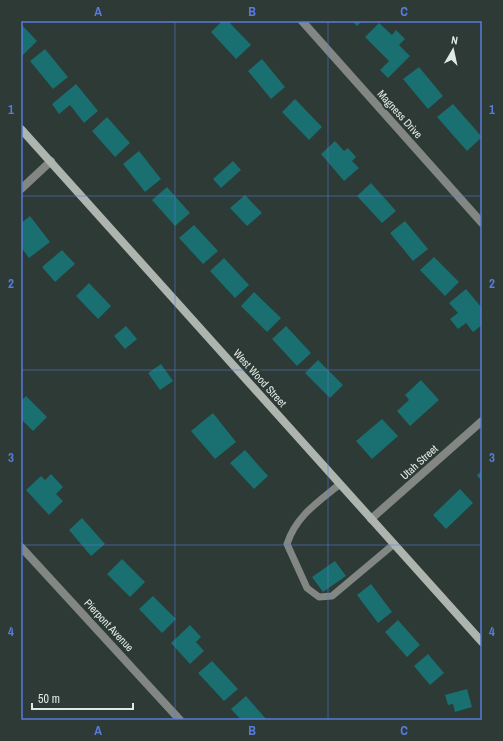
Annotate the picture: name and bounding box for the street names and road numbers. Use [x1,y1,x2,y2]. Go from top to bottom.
street label: Magness Drive [375,87,425,141]
street label: West Wood Street [230,346,290,410]
street label: Utah Street [397,441,441,482]
street label: Pierpont Avenue [81,596,137,654]

